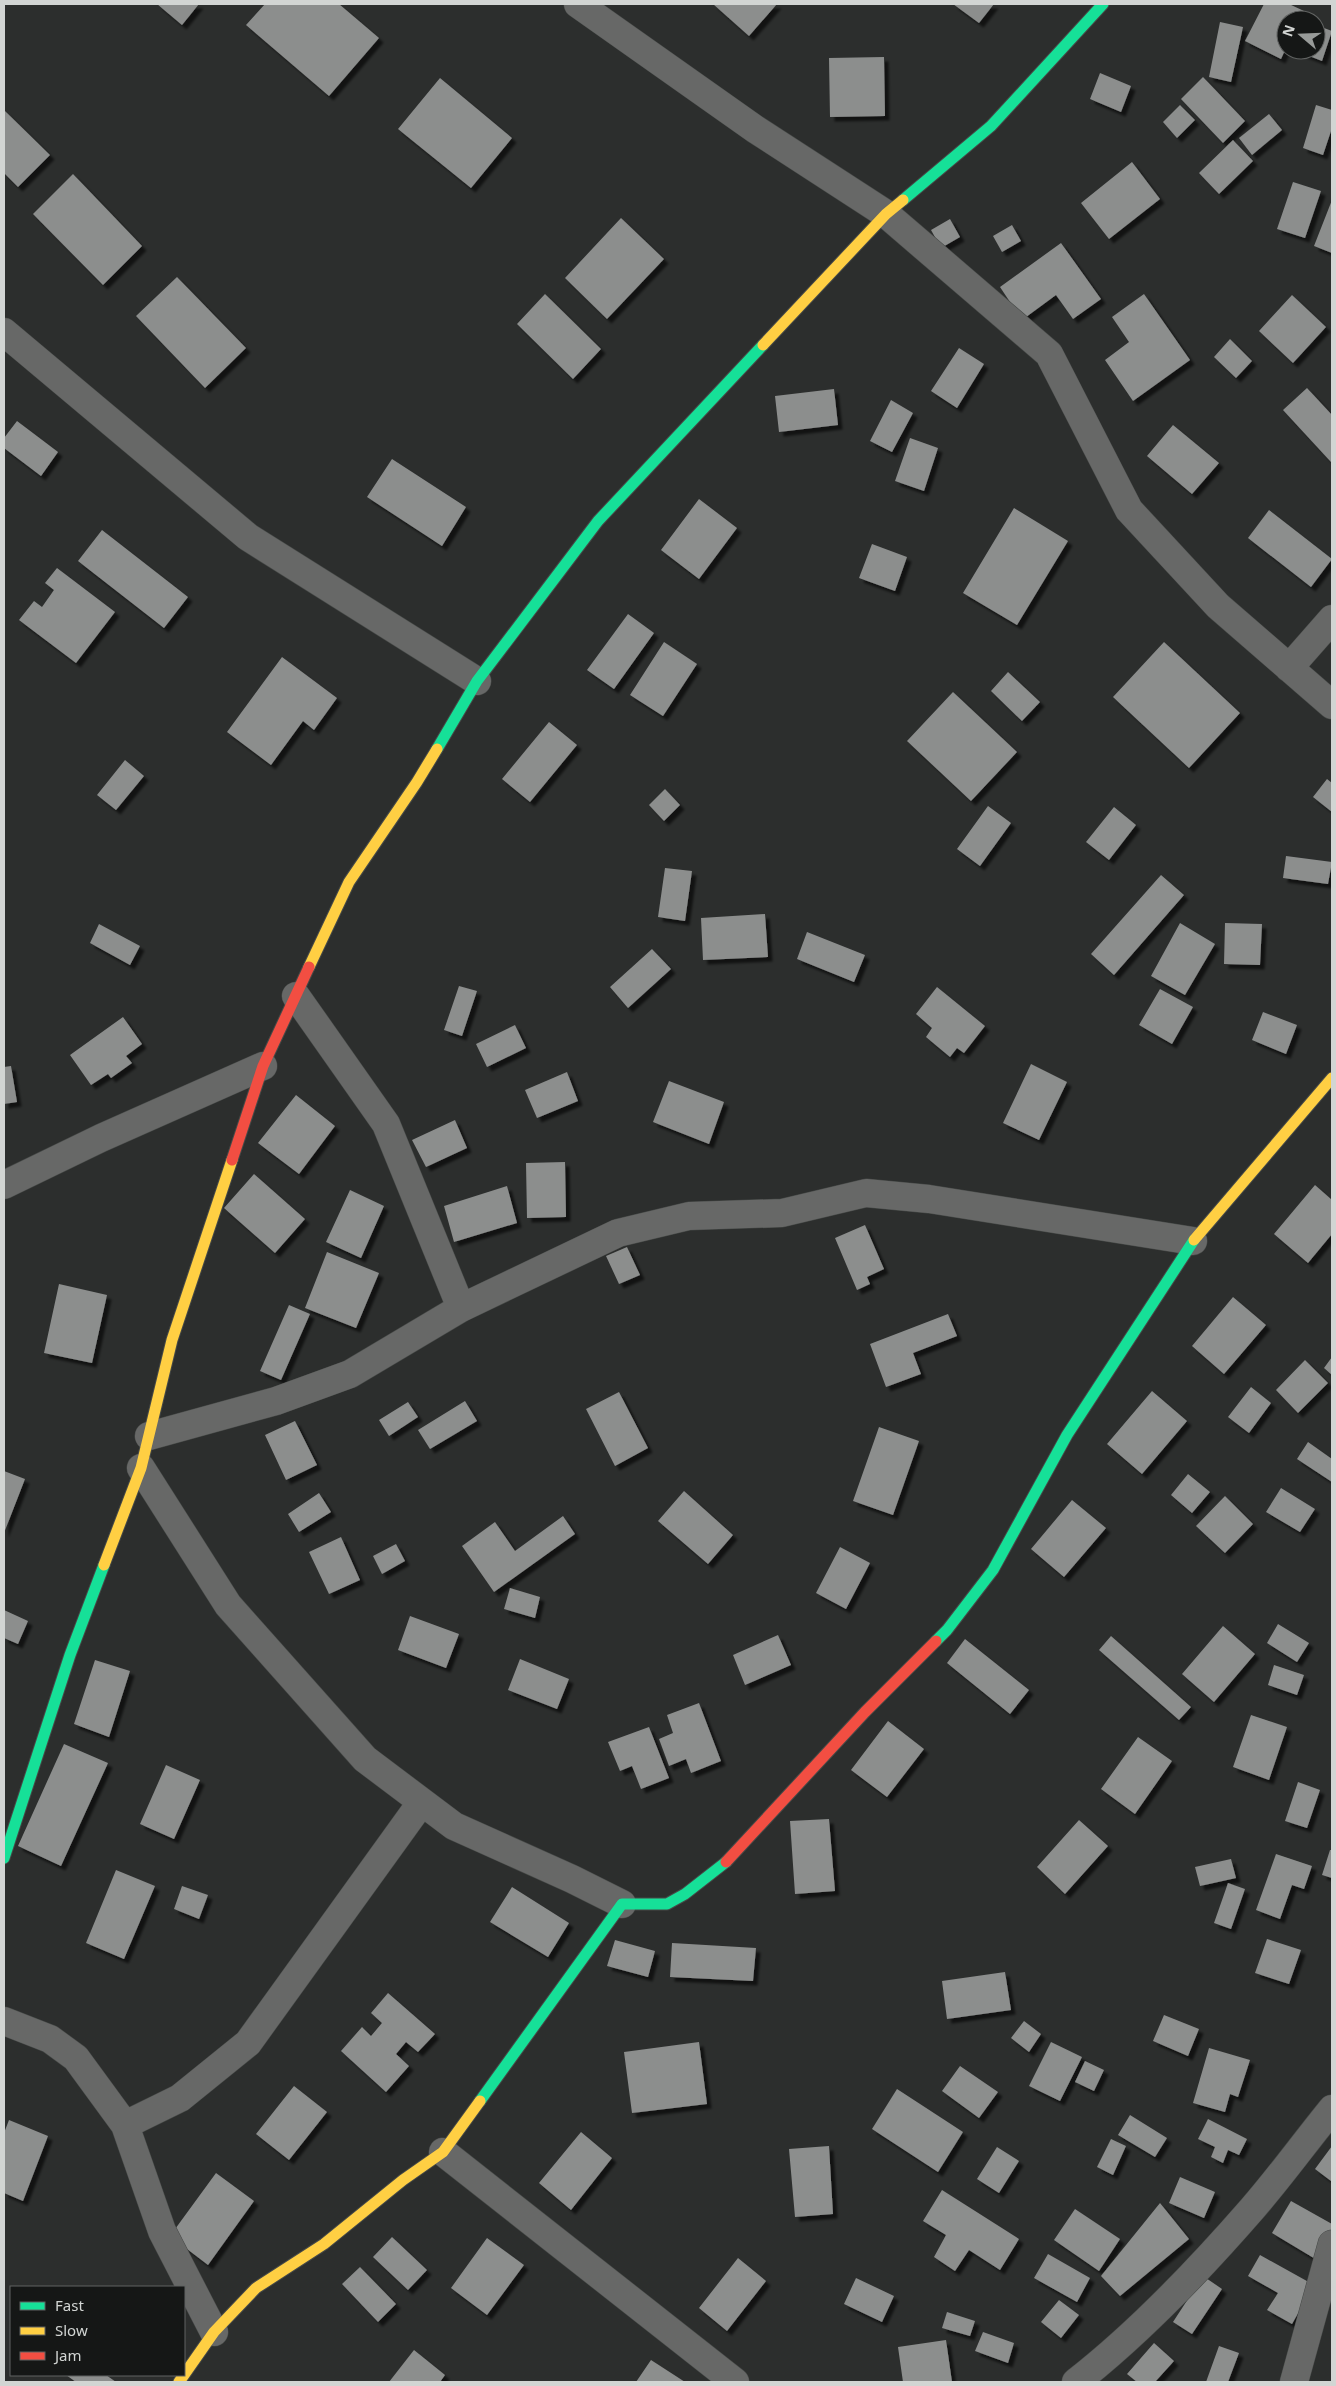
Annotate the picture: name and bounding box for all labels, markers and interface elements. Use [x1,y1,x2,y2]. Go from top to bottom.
north arrow [1276,10,1326,60]
text: N [1277,22,1299,39]
legend [10,2286,185,2376]
text: Fast [55,2295,84,2315]
text: Slow [55,2320,88,2340]
text: Jam [53,2345,82,2365]

